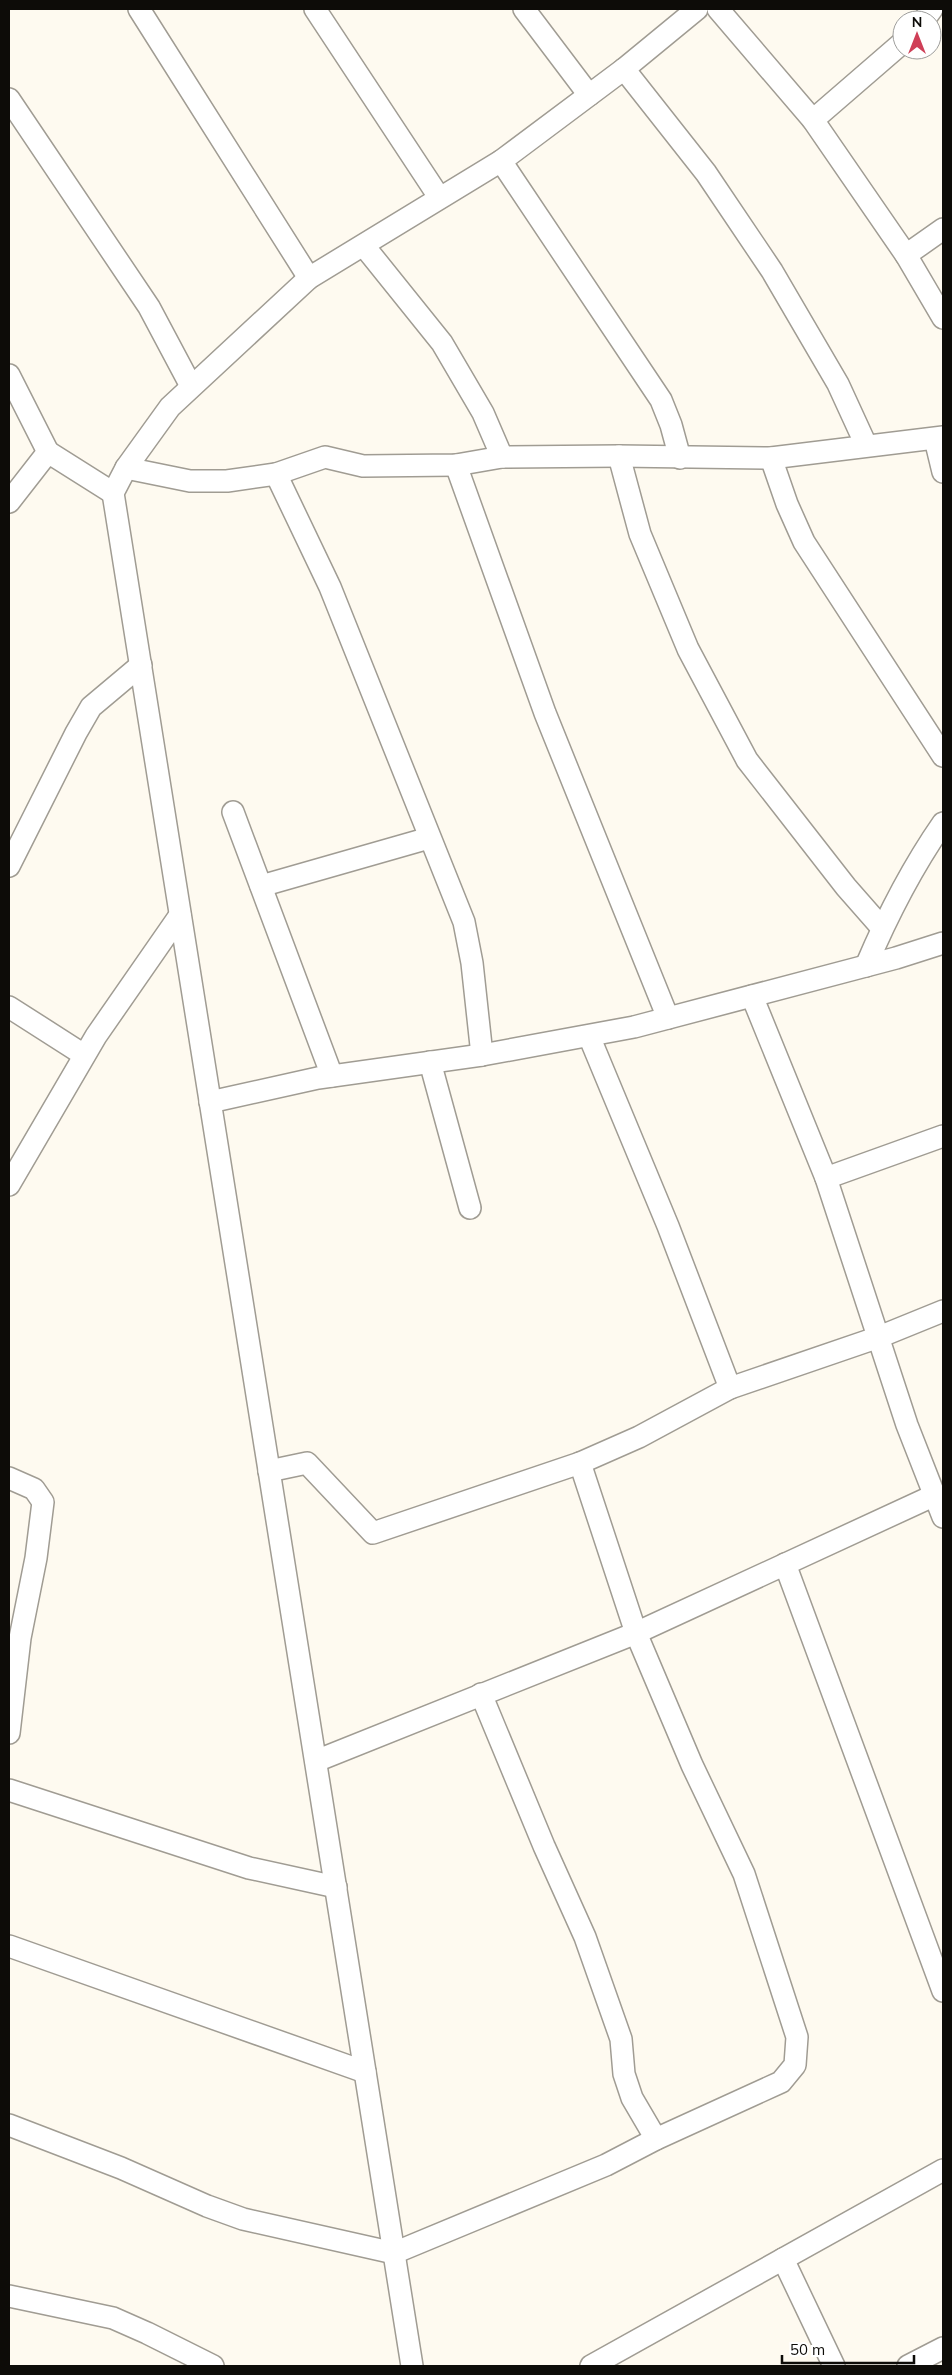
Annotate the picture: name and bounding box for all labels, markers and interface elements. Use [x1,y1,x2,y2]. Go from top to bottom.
north arrow [892,10,942,60]
text: N [912,13,922,31]
scale bar [782,2332,914,2364]
text: 50 m [790,2340,825,2359]

